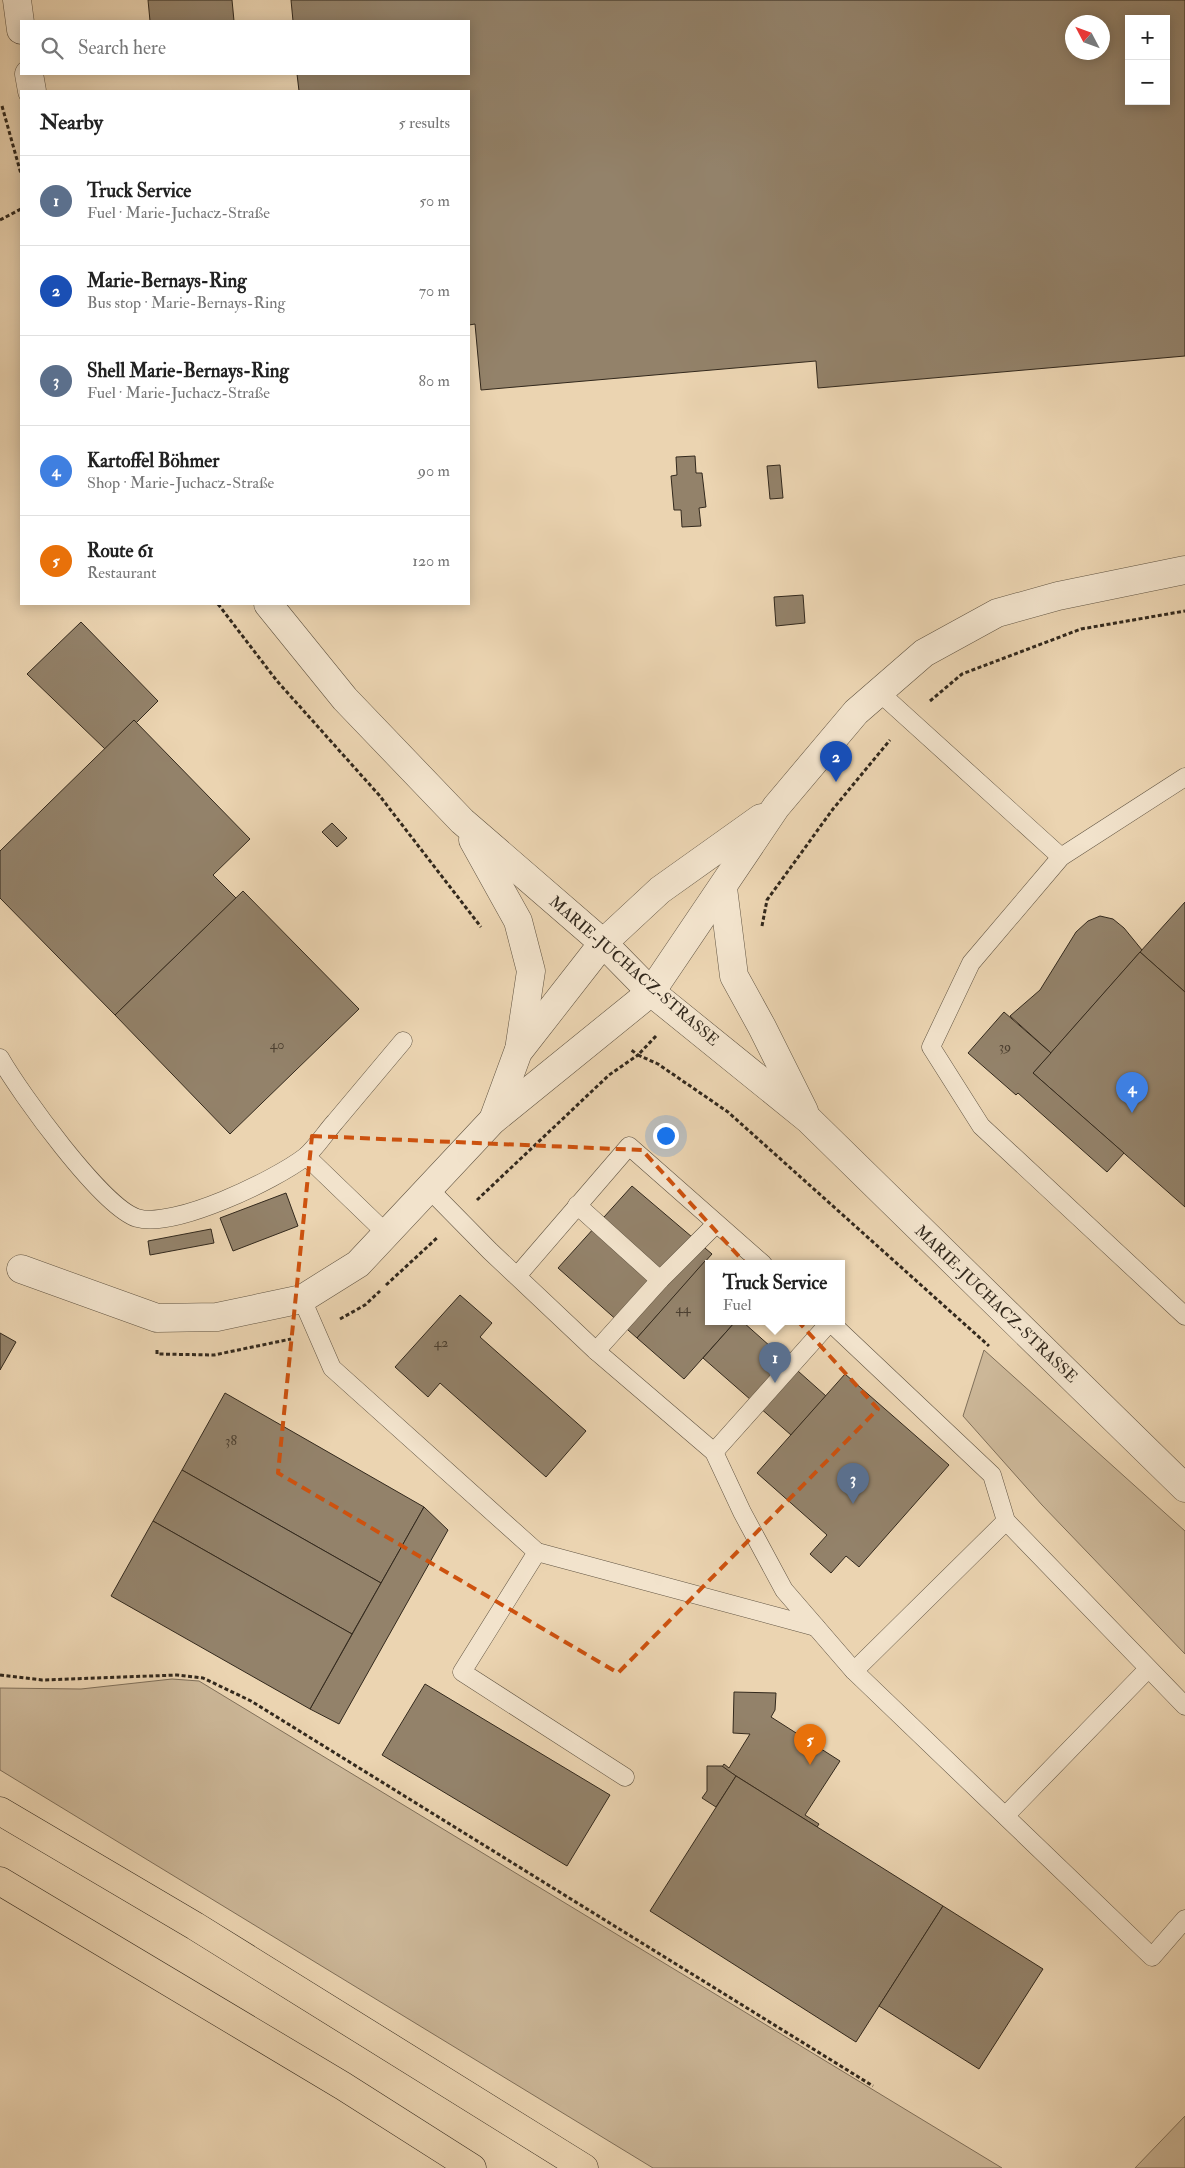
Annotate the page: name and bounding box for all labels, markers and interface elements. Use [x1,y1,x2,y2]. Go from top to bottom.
north arrow [1065,15,1110,60]
map controls [1125,15,1170,105]
button: + [1125,15,1170,60]
search box [20,20,470,75]
icon: search [38,34,66,62]
text: Search here [78,36,166,60]
button: − [1125,60,1170,105]
text: Nearby [40,109,103,136]
text: 5 results [399,113,450,133]
text: Truck Service [87,179,191,203]
text: 1 [53,191,59,211]
text: 50 m [419,191,450,211]
text: Fuel · Marie-Juchacz-Straße [87,203,270,223]
text: Marie-Bernays-Ring [87,269,247,293]
text: 2 [52,281,60,301]
text: 70 m [419,281,450,301]
text: Bus stop · Marie-Bernays-Ring [87,293,285,313]
text: Shell Marie-Bernays-Ring [87,359,289,383]
text: 3 [53,371,59,391]
text: 80 m [419,371,450,391]
text: Fuel · Marie-Juchacz-Straße [87,383,270,403]
text: Kartoffel Böhmer [87,449,219,473]
text: 4 [52,461,60,481]
text: 90 m [418,461,450,481]
text: Shop · Marie-Juchacz-Straße [87,473,274,493]
text: Route 61 [87,539,154,563]
text: 5 [52,551,60,571]
text: 120 m [412,551,450,571]
text: Restaurant [87,563,156,583]
pin: 2 [820,741,852,782]
street label: MARIE-JUCHACZ-STRASSE [544,892,723,1051]
house number: 40 [270,1036,284,1053]
house number: 39 [999,1038,1011,1055]
pin: 4 [1116,1072,1148,1113]
your location [653,1123,679,1149]
street label: MARIE-JUCHACZ-STRASSE [910,1221,1082,1388]
popup [705,1260,845,1325]
text: Truck Service [723,1271,827,1295]
text: Fuel [723,1295,752,1315]
house number: 44 [675,1300,692,1317]
house number: 42 [434,1334,448,1351]
pin: 1 [759,1342,791,1383]
house number: 38 [225,1432,237,1449]
pin: 3 [837,1463,869,1504]
pin: 5 [794,1724,826,1765]

